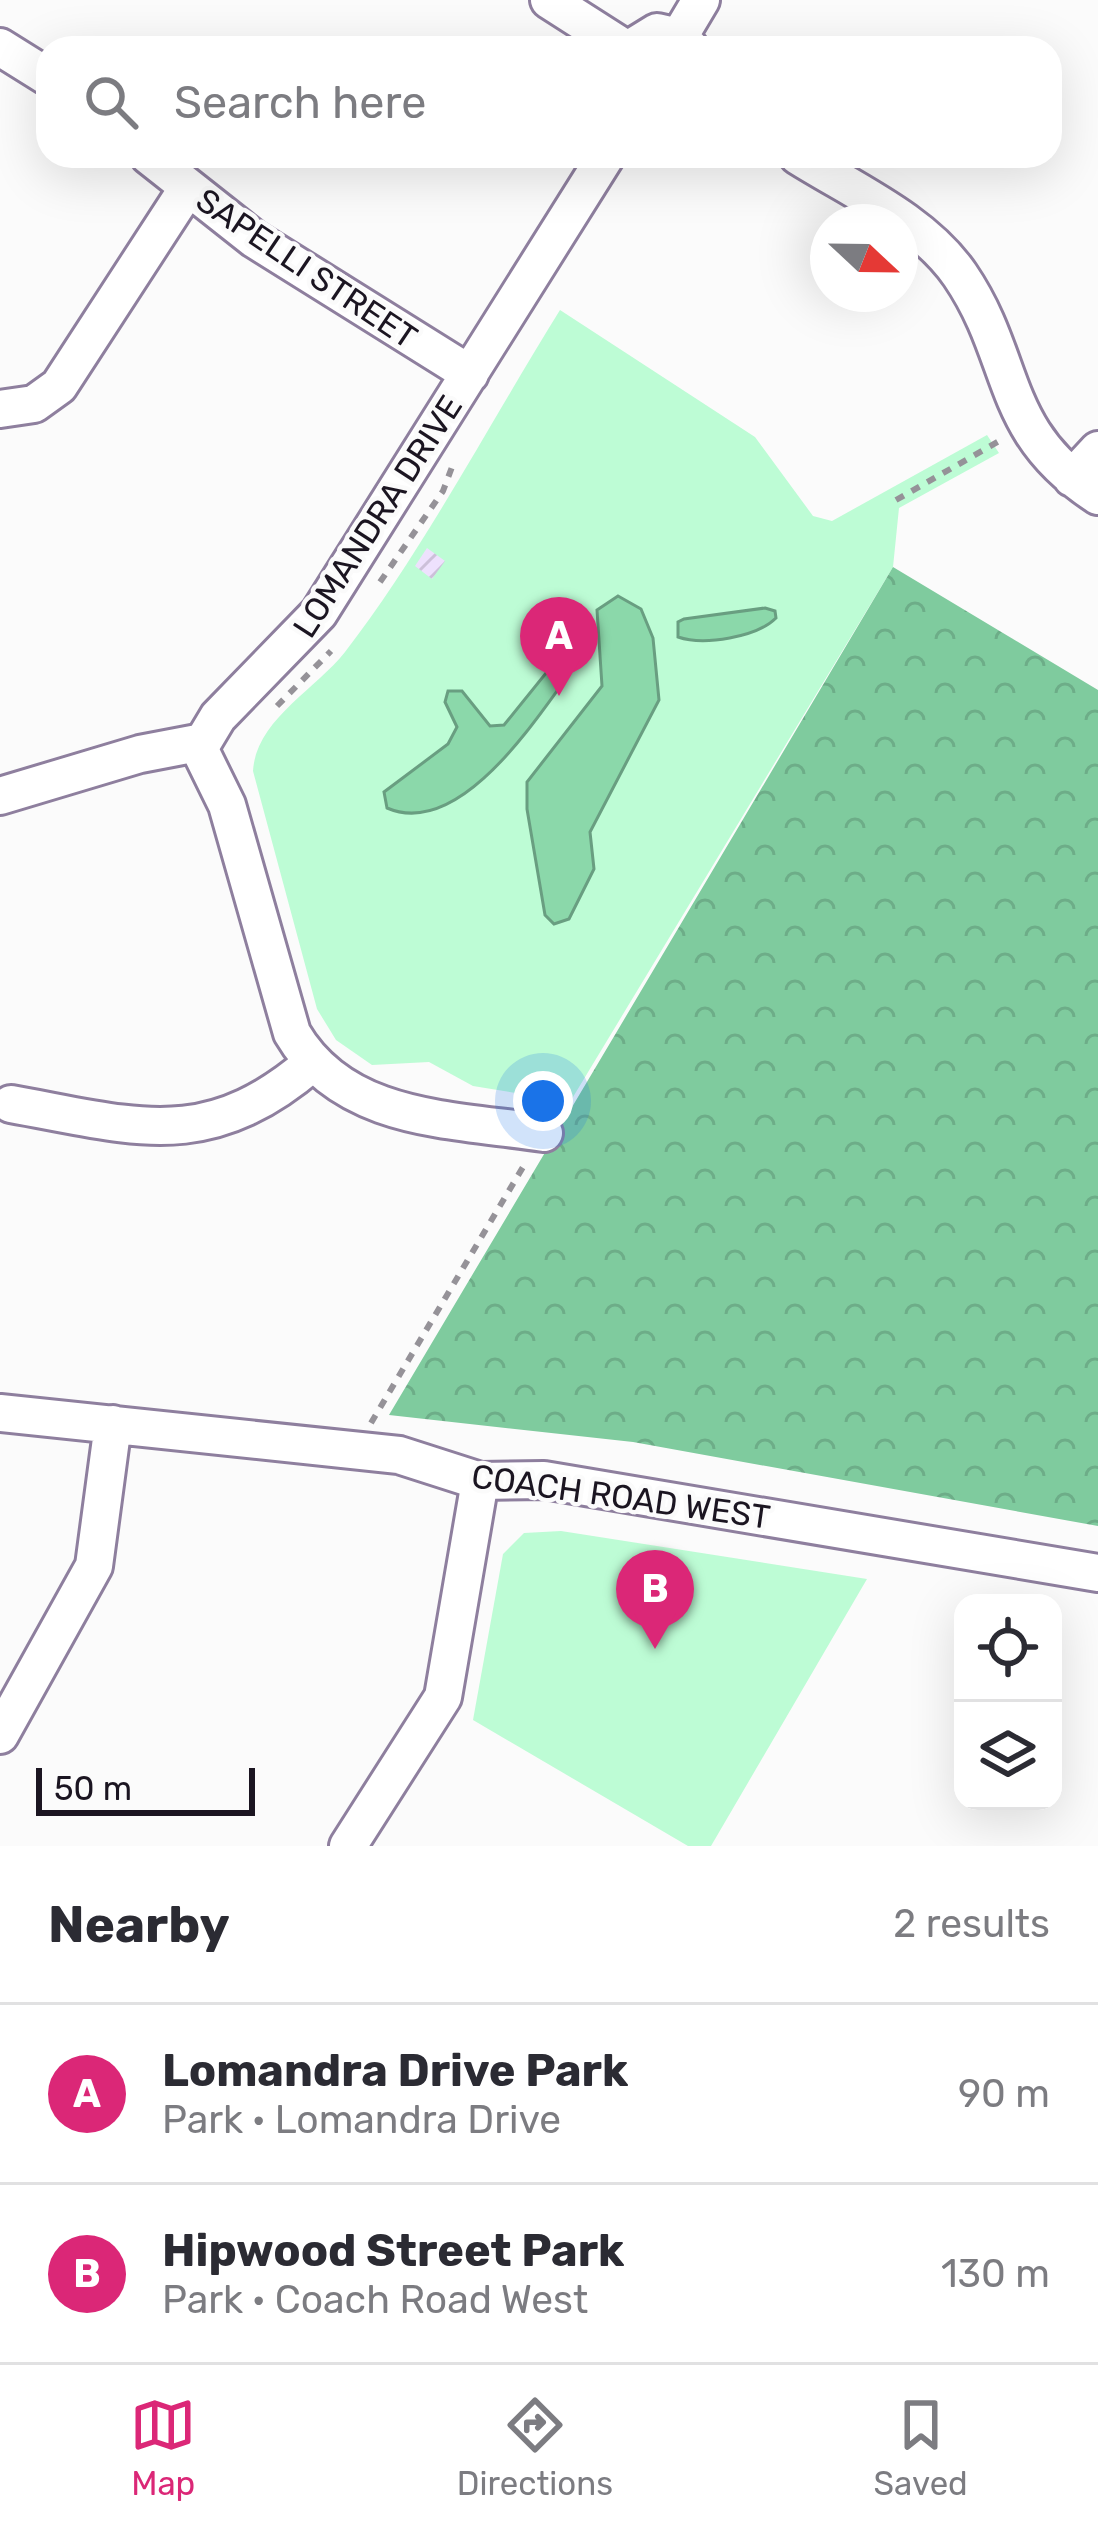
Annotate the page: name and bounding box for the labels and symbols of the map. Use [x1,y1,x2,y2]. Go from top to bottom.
street label: SAPELLI STREET [189,180,424,357]
north arrow [810,204,918,312]
street label: LOMANDRA DRIVE [285,388,470,645]
pin: A [520,597,598,696]
your location [513,1071,573,1131]
street label: COACH ROAD WEST [469,1456,773,1537]
pin: B [616,1550,694,1649]
scale bar [36,1762,255,1815]

